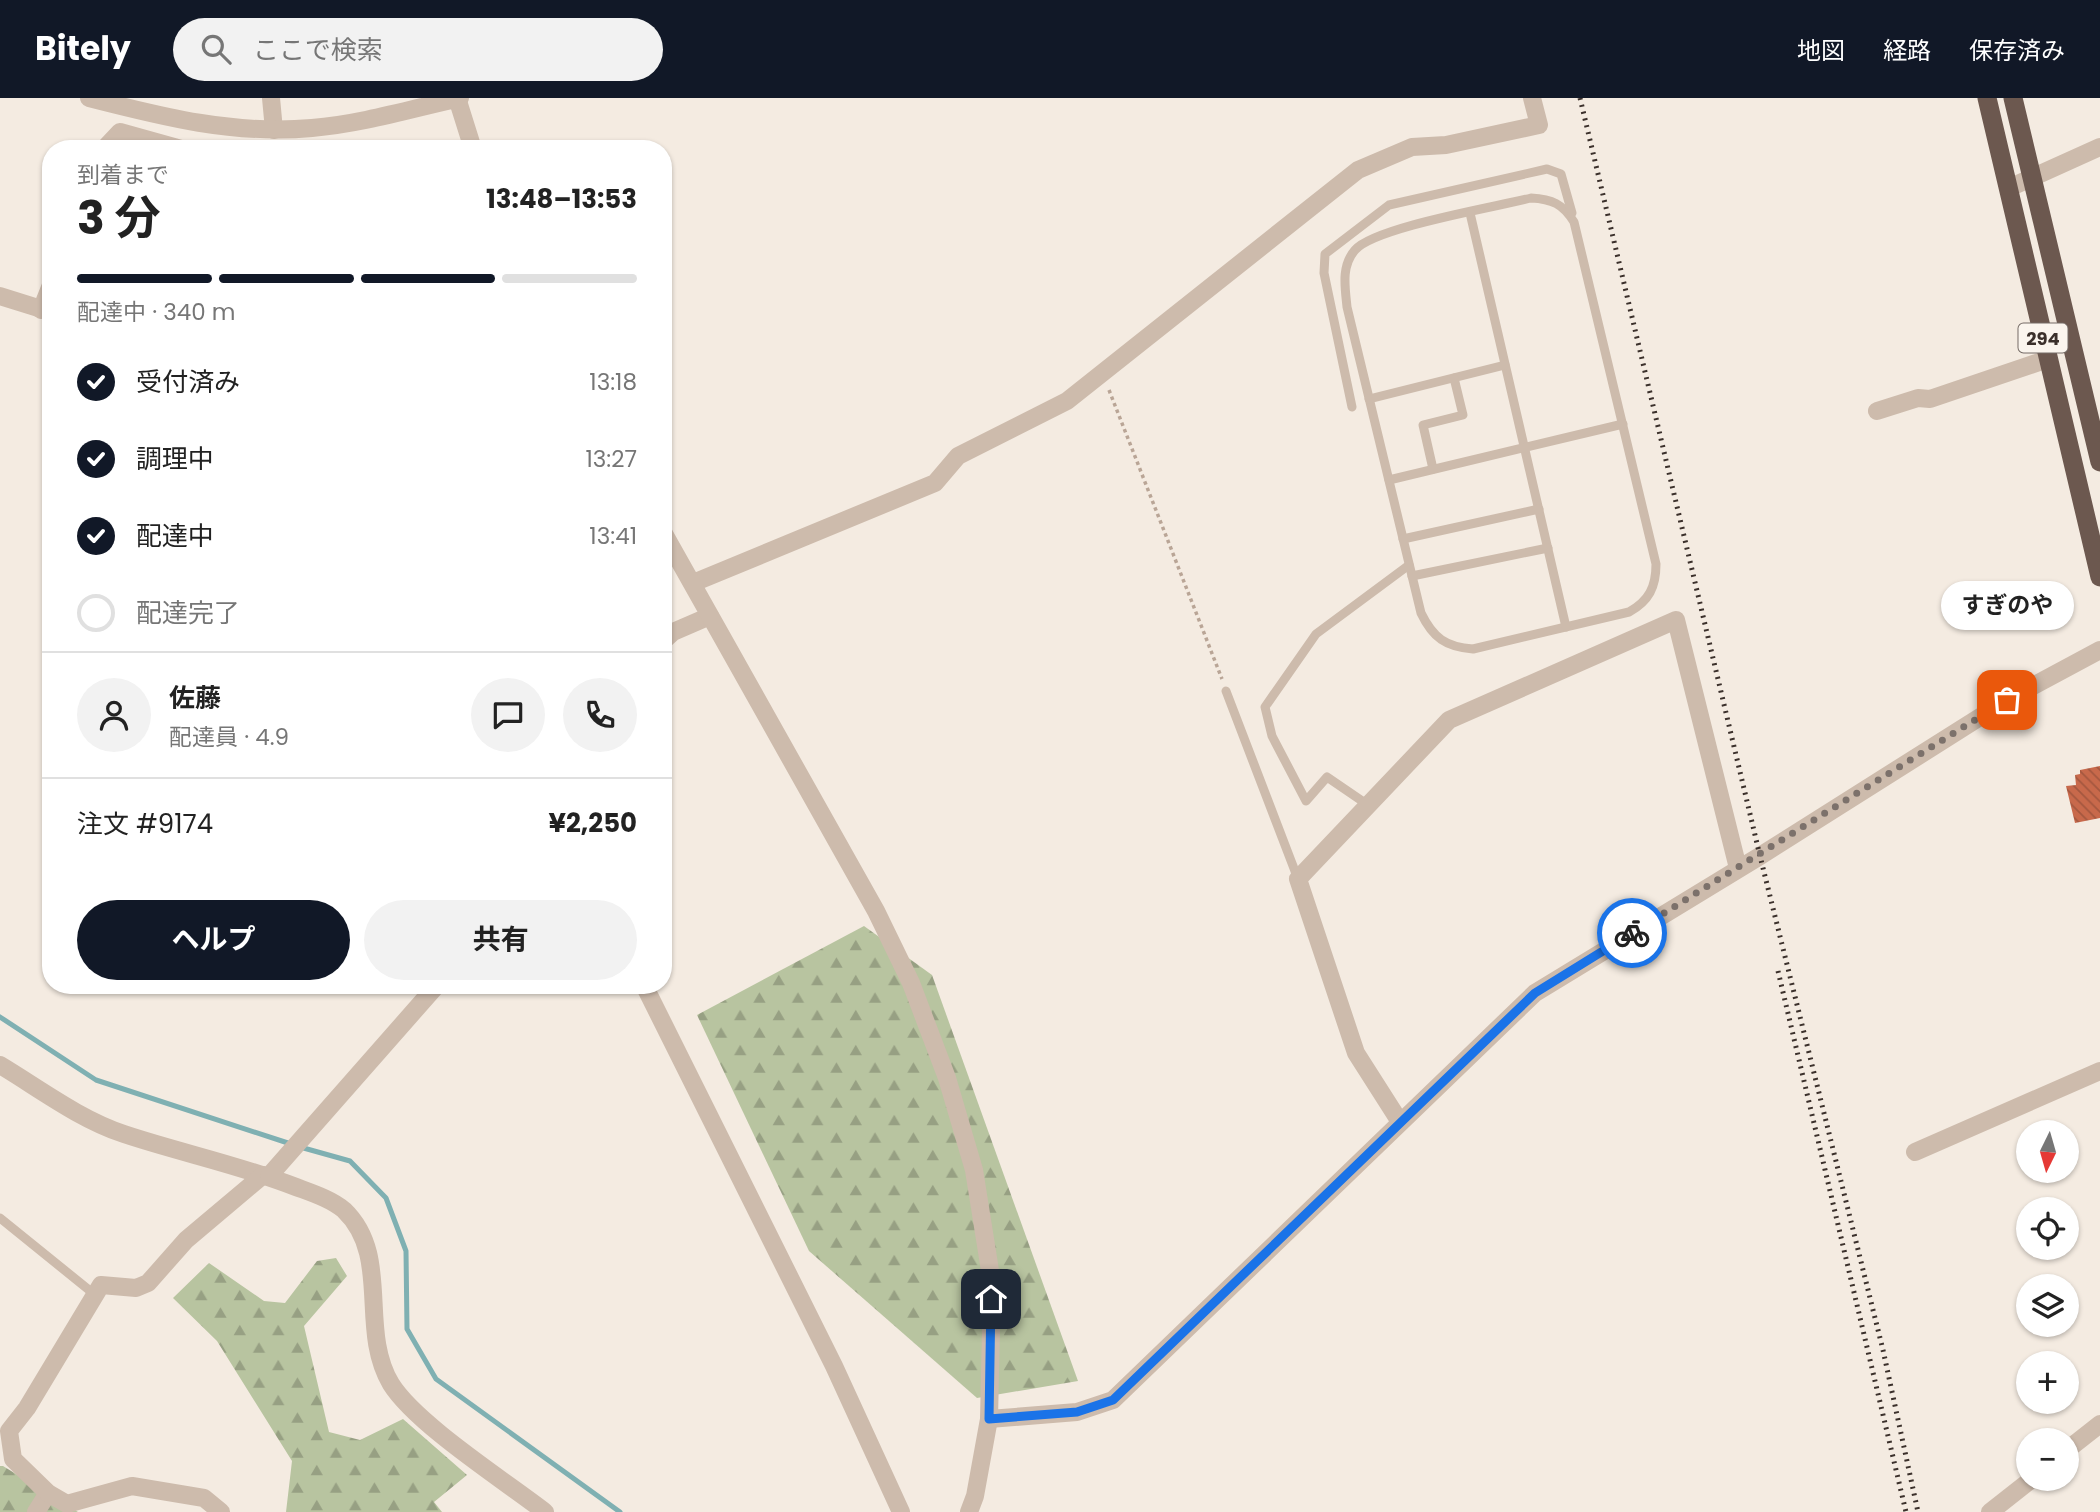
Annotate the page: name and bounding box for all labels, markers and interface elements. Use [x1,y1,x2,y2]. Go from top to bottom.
search box [173,18,663,81]
text: Bitely [35,25,131,72]
icon: search [197,30,235,68]
text: ここで検索 [253,32,383,68]
text: 地図 [1797,34,1845,67]
text: 経路 [1883,34,1931,67]
text: 保存済み [1969,34,2065,67]
text: 到着まで [77,159,169,191]
text: 13:48–13:53 [486,181,637,217]
text: 3 分 [77,186,161,250]
text: 配達中 · 340 m [77,296,235,328]
road number: 294 [2018,324,2068,352]
icon: check [77,363,115,401]
text: 受付済み [136,364,240,400]
text: 13:18 [589,366,637,398]
icon: check [77,440,115,478]
text: 調理中 [136,441,214,477]
text: 13:27 [585,443,637,475]
icon: check [77,517,115,555]
text: 配達中 [136,518,214,554]
text: 13:41 [589,520,637,552]
callout: すぎのや [1940,581,2074,630]
text: すぎのや [1962,589,2054,621]
text: 配達完了 [136,595,240,631]
pin [1977,670,2037,730]
button: person [77,678,151,752]
button: chat [471,678,545,752]
button: phone [563,678,637,752]
text: 佐藤 [169,680,221,716]
icon: bag [1988,681,2026,719]
text: 配達員 · 4.9 [169,721,289,753]
text: ¥2,250 [549,805,637,841]
text: 注文 #9174 [77,806,213,842]
courier [1597,898,1667,968]
button: ヘルプ [77,900,350,980]
button: 共有 [364,900,637,980]
icon: bike [1613,914,1651,952]
north arrow [2016,1120,2079,1183]
map controls [2016,1120,2079,1491]
button: locate [2016,1197,2079,1260]
pin [961,1269,1021,1329]
button: layers [2016,1274,2079,1337]
icon: home [972,1280,1010,1318]
button: + [2016,1351,2079,1414]
button: − [2016,1428,2079,1491]

